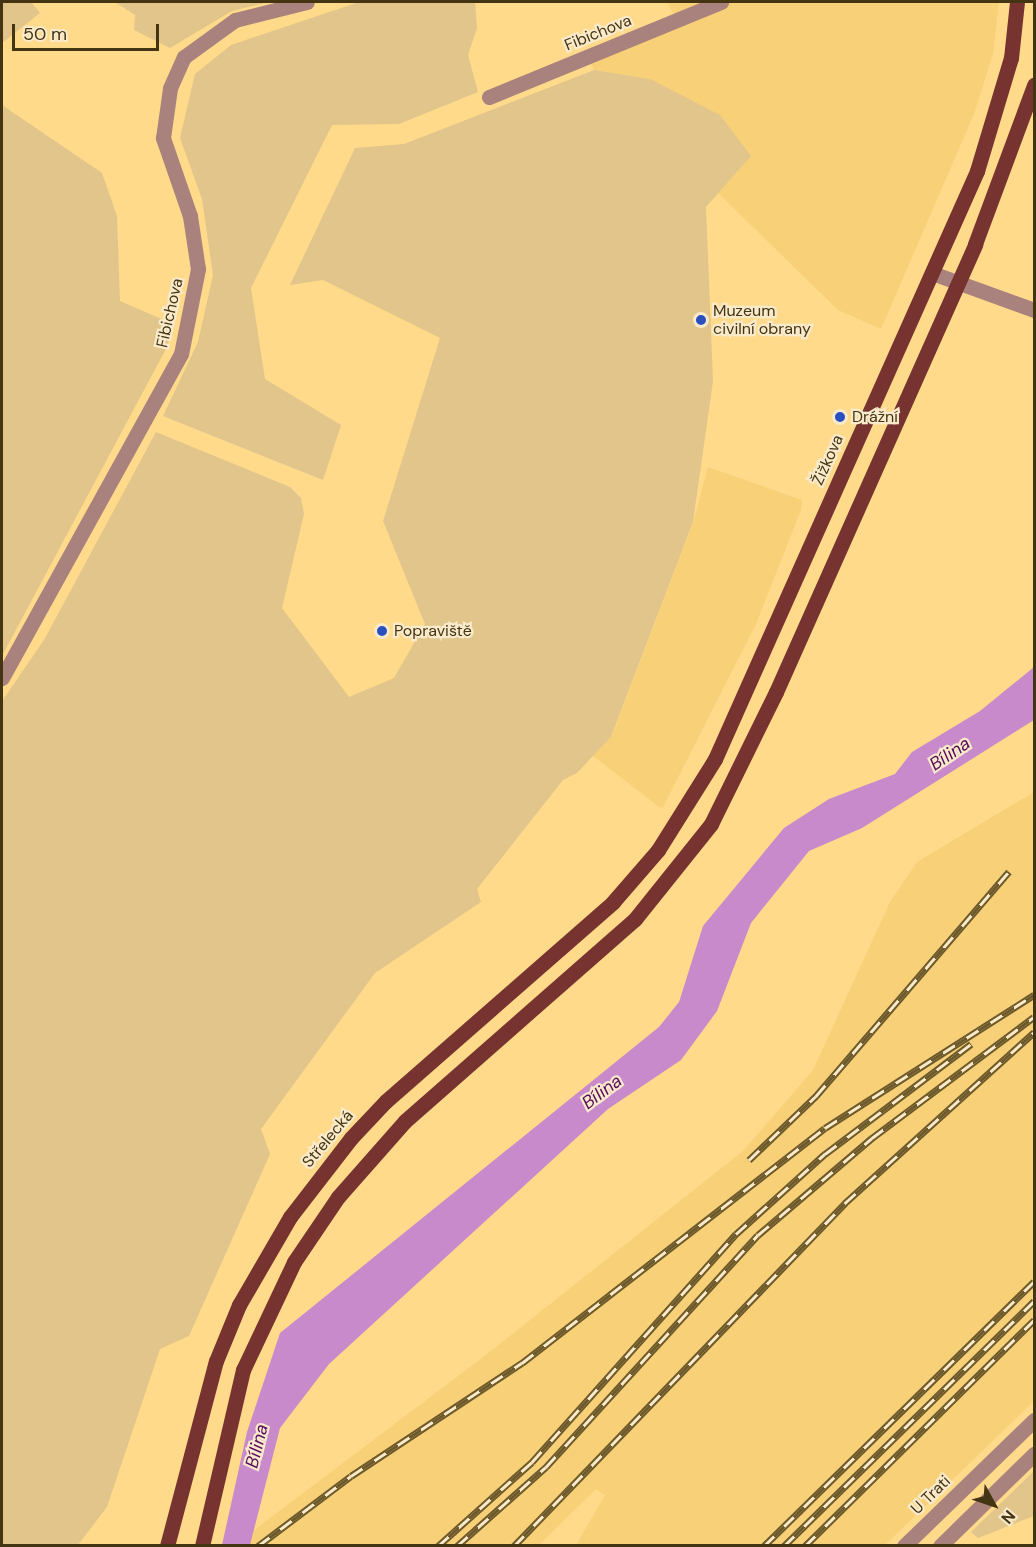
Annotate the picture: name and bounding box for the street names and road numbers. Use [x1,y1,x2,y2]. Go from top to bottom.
street label: Fibichova [562,11,634,55]
street label: Fibichova [153,277,187,349]
street label: Žižkova [808,432,848,488]
street label: Střelecká [299,1106,357,1172]
street label: U Trati [907,1472,955,1518]

